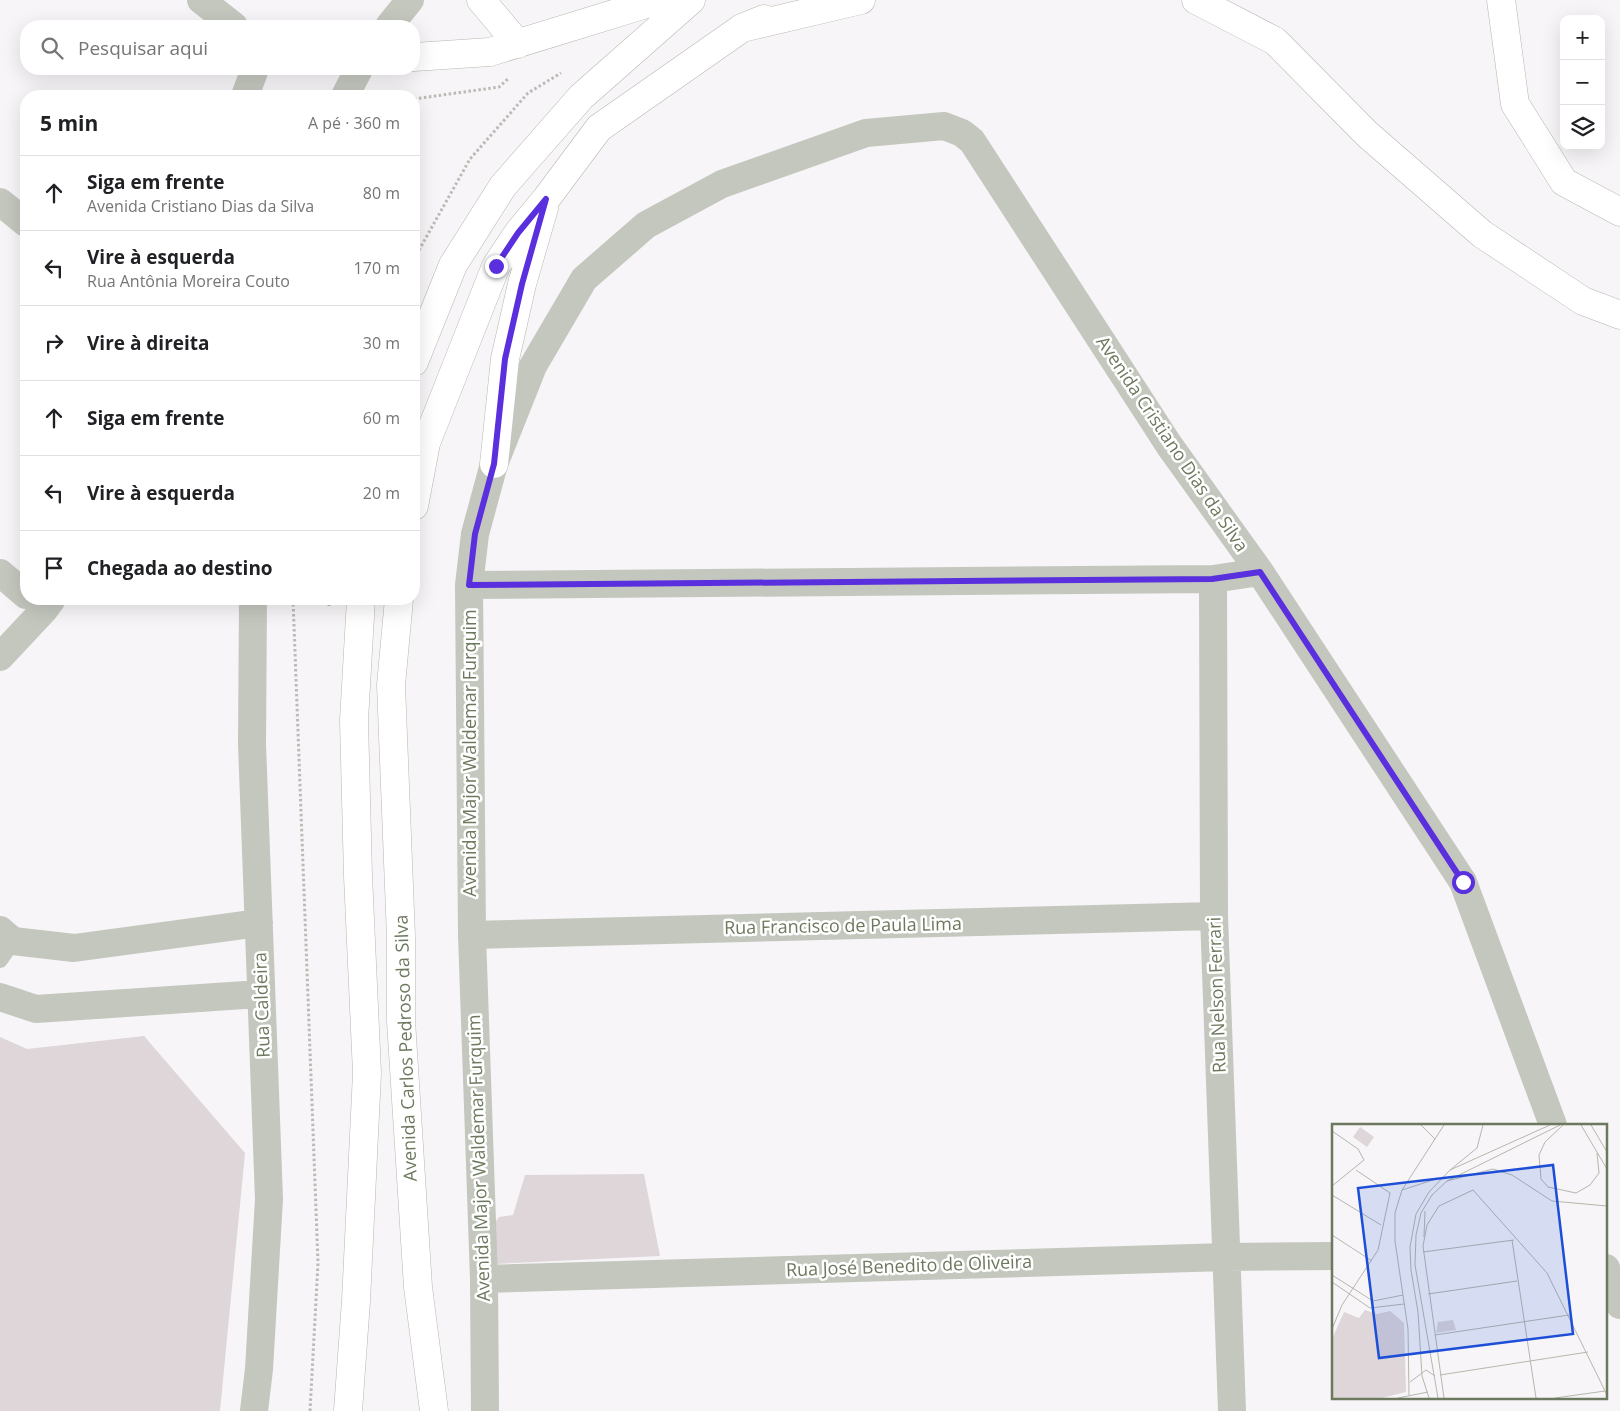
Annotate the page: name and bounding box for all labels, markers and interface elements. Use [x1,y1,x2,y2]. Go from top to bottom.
map controls [1560,15,1605,150]
button: + [1560,15,1605,60]
search box [20,20,420,75]
icon: search [38,34,66,62]
text: Pesquisar aqui [78,35,208,61]
button: − [1560,60,1605,105]
button: layers [1560,105,1605,150]
text: 5 min [40,109,98,137]
text: A pé · 360 m [308,112,400,134]
text: Siga em frente [87,169,224,195]
icon: ahead [40,179,68,207]
text: 80 m [363,182,400,204]
text: Avenida Cristiano Dias da Silva [87,195,314,217]
text: Vire à esquerda [87,244,235,270]
icon: left [40,254,68,282]
route end [485,255,508,278]
text: 170 m [354,257,400,279]
text: Rua Antônia Moreira Couto [87,270,290,292]
icon: right [40,329,68,357]
text: Vire à direita [87,330,210,356]
street label: Avenida Cristiano Dias da Silva [1091,331,1254,556]
text: 30 m [363,332,400,354]
icon: ahead [40,404,68,432]
text: Siga em frente [87,405,224,431]
text: 60 m [363,407,400,429]
icon: left [40,479,68,507]
text: Vire à esquerda [87,480,235,506]
text: 20 m [363,482,400,504]
icon: arrive [40,554,68,582]
text: Chegada ao destino [87,555,273,581]
street label: Avenida Major Waldemar Furquim [457,609,481,897]
route start [1452,871,1475,894]
street label: Rua Francisco de Paula Lima [724,911,962,939]
street label: Avenida Carlos Pedroso da Silva [388,914,422,1182]
street label: Rua Nelson Ferrari [1201,917,1231,1073]
street label: Rua Caldeira [247,952,275,1058]
street label: Avenida Major Waldemar Furquim [461,1014,495,1302]
inset map [1332,1124,1608,1398]
street label: Rua José Benedito de Oliveira [786,1249,1032,1281]

